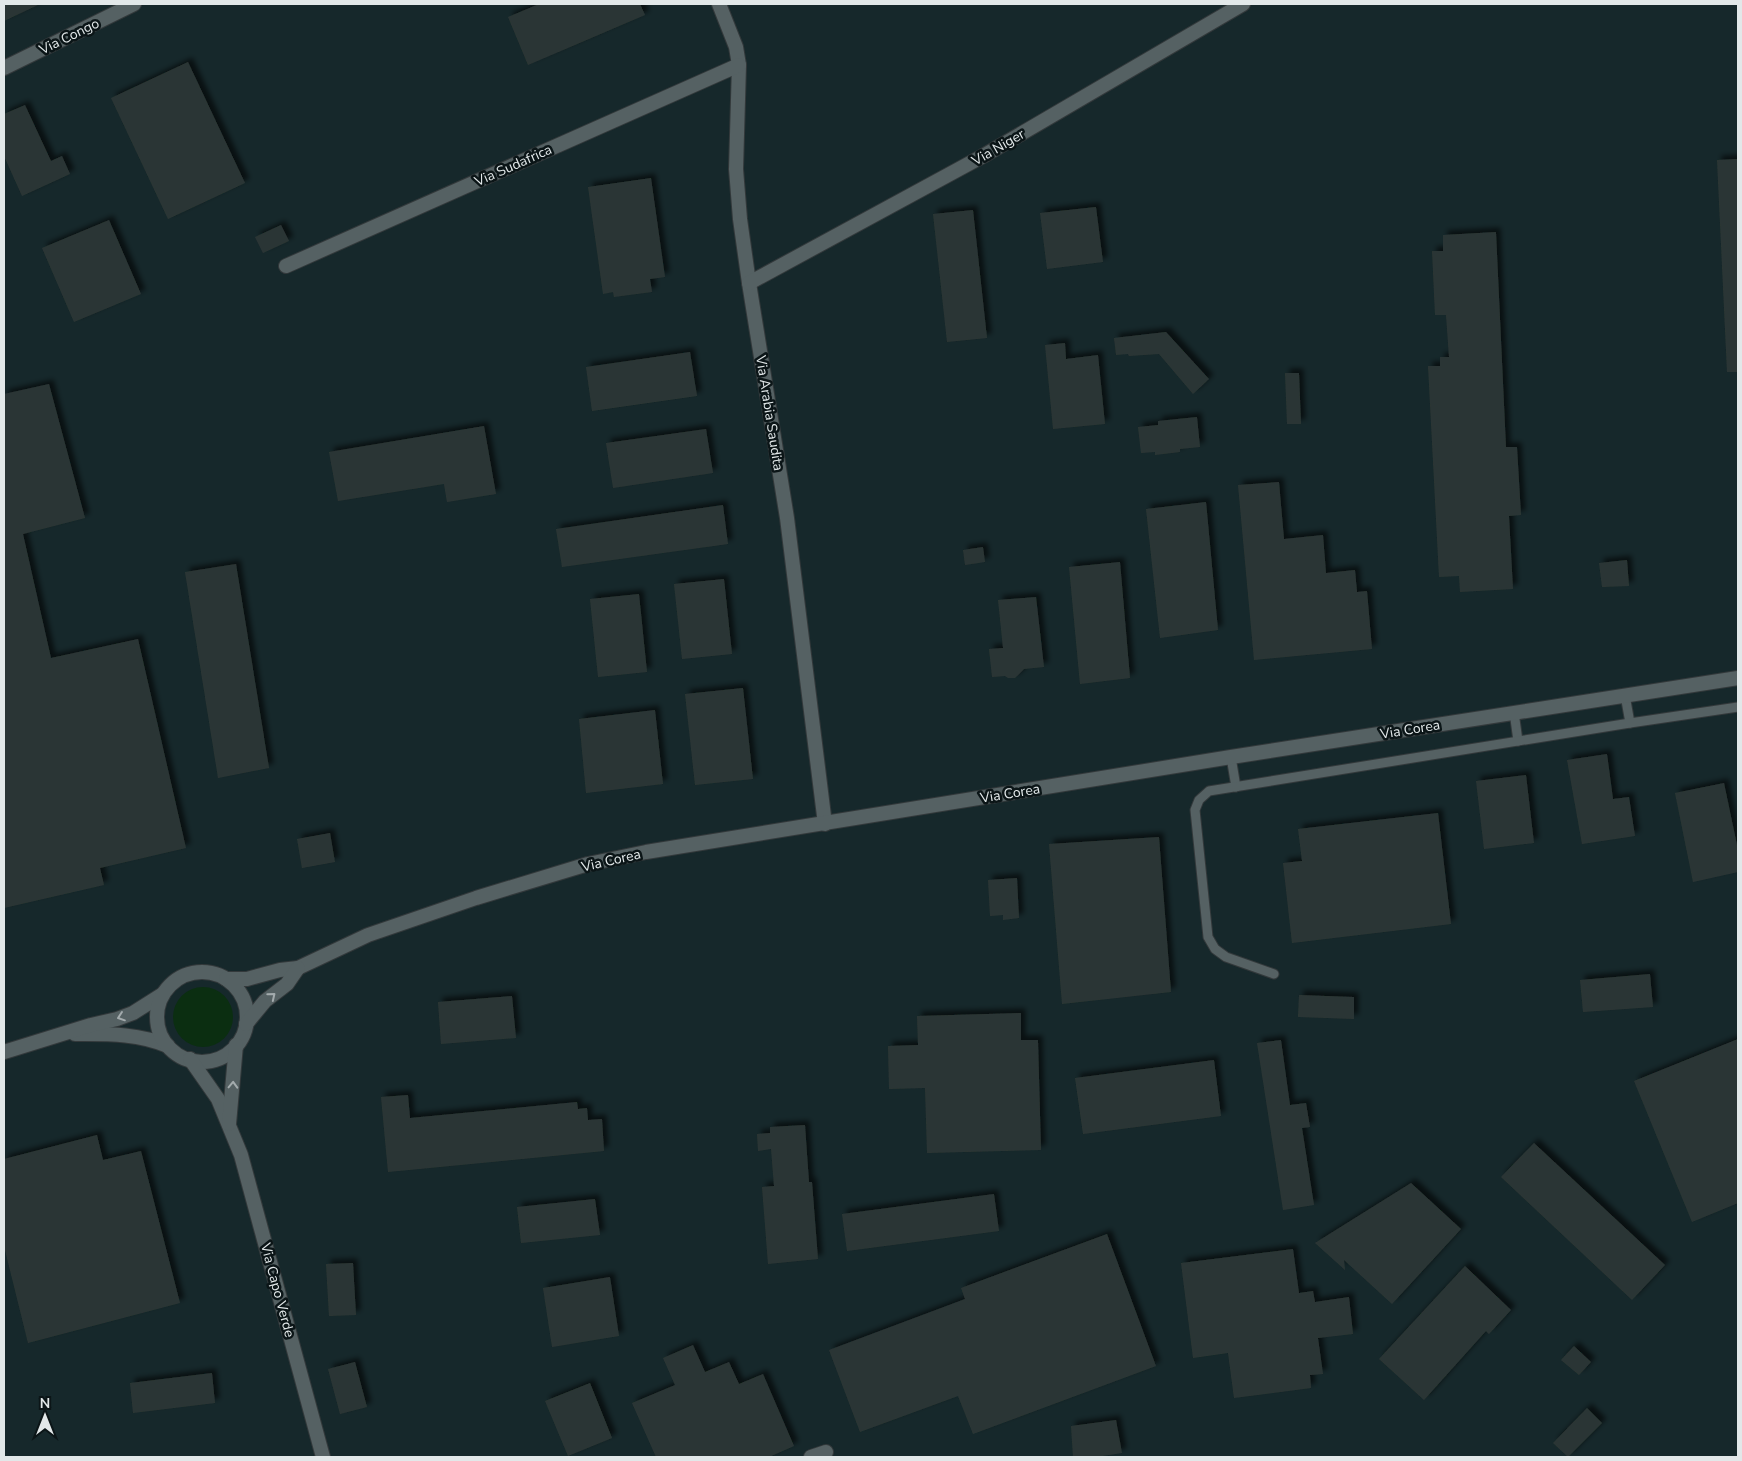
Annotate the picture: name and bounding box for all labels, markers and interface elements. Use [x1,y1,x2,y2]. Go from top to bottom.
street label: Via Congo [35,14,103,60]
street label: Via Niger [967,125,1028,171]
street label: Via Sudafrica [471,140,555,191]
street label: Via Arabia Saudita [751,353,788,472]
street label: Via Corea [1378,715,1441,744]
street label: Via Corea [978,779,1041,808]
street label: Via Corea [579,844,643,877]
one-way arrow [266,993,275,1001]
one-way arrow [117,1011,126,1021]
one-way arrow [228,1081,239,1089]
street label: Via Capo Verde [256,1240,299,1339]
north arrow [20,1391,70,1441]
text: N [40,1394,50,1413]

